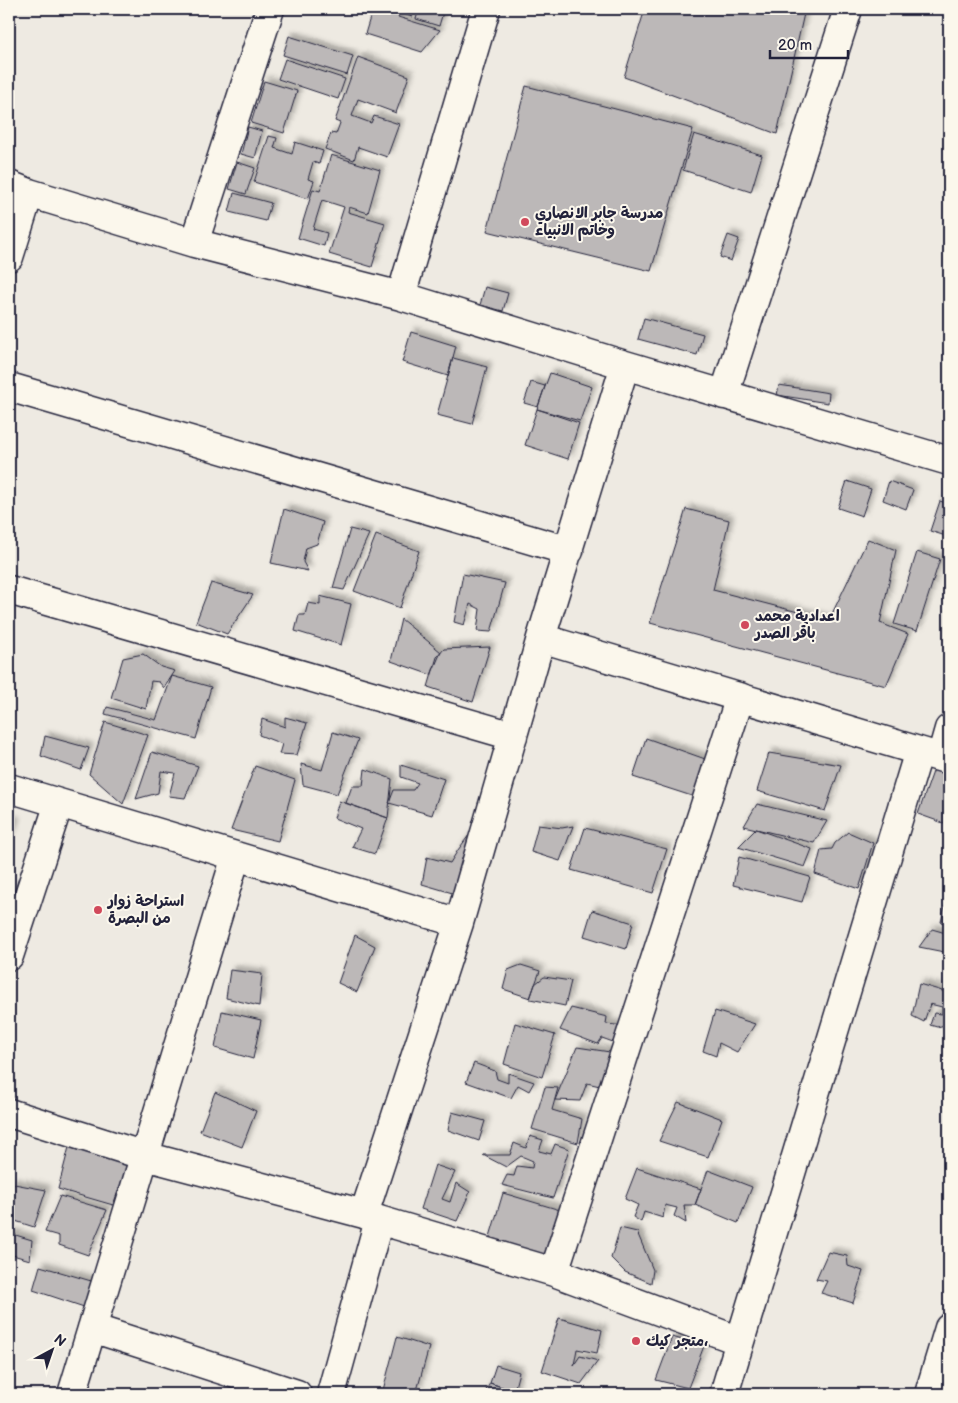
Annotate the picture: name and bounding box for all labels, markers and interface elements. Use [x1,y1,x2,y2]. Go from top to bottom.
scale bar [770,28,848,60]
text: 20 m [778,36,812,55]
place label: مدرسة جابر الانصاري وخاتم الانبياء [535,204,663,241]
marker: مدرسة جابر الانصاري وخاتم الانبياء [519,216,531,228]
place label: اعدادية محمد باقر الصدر [753,607,840,643]
marker: اعدادية محمد باقر الصدر [739,619,751,631]
place label: استراحة زوار من البصرة [106,892,184,928]
marker: استراحة زوار من البصرة [92,904,104,916]
north arrow [28,1326,78,1376]
text: N [51,1331,70,1350]
place label: متجر كيك، [646,1332,708,1351]
marker: متجر كيك، [630,1335,642,1347]

